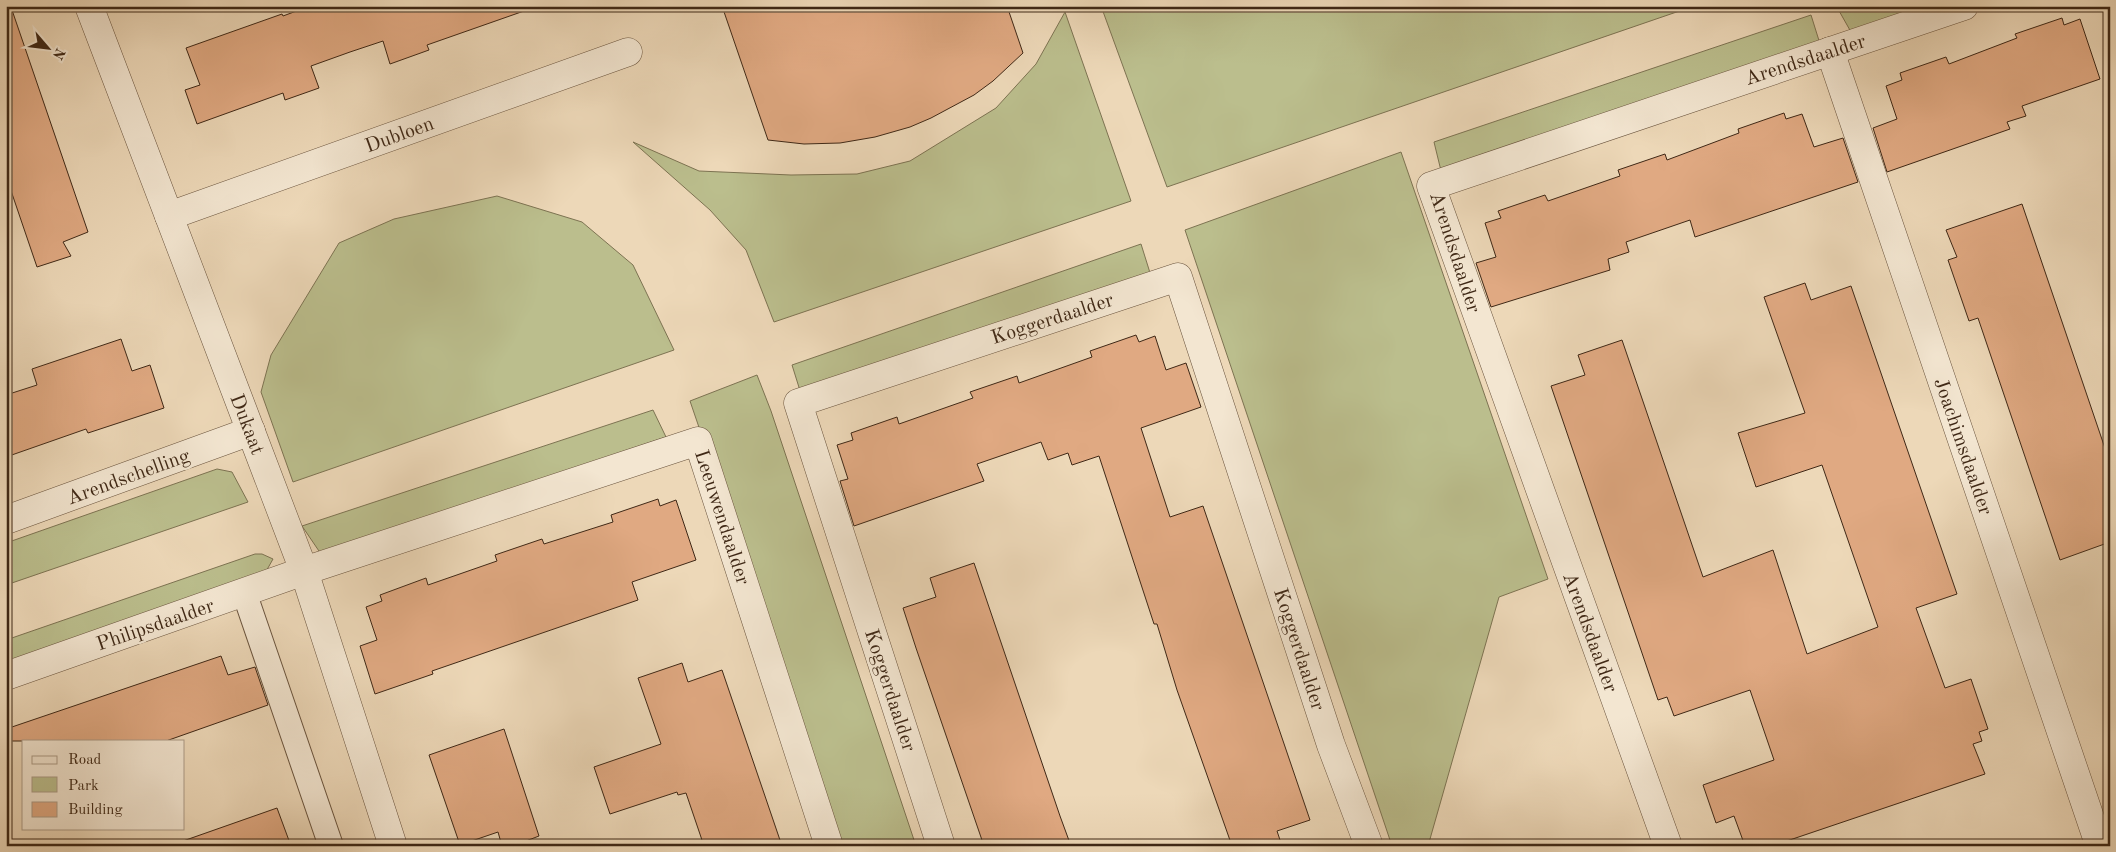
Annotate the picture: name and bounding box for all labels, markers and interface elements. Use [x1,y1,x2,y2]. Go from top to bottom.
north arrow [22,22,72,72]
street label: Arendsdaalder [1743,32,1869,90]
text: N [50,46,67,62]
street label: Dubloen [363,114,437,158]
street label: Arendsdaalder [1425,190,1483,316]
street label: Koggerdaalder [989,291,1116,349]
street label: Joachimsdaalder [1929,376,1995,518]
street label: Dukaat [225,392,267,458]
street label: Arendschelling [65,446,193,509]
street label: Leeuwendaalder [690,448,752,588]
street label: Arendsdaalder [1558,570,1620,695]
street label: Koggerdaalder [1269,586,1327,713]
street label: Philipsdaalder [94,596,217,655]
street label: Koggerdaalder [860,627,918,754]
legend [22,740,185,830]
text: Road [68,753,102,768]
text: Park [68,779,99,794]
text: Building [68,803,123,818]

